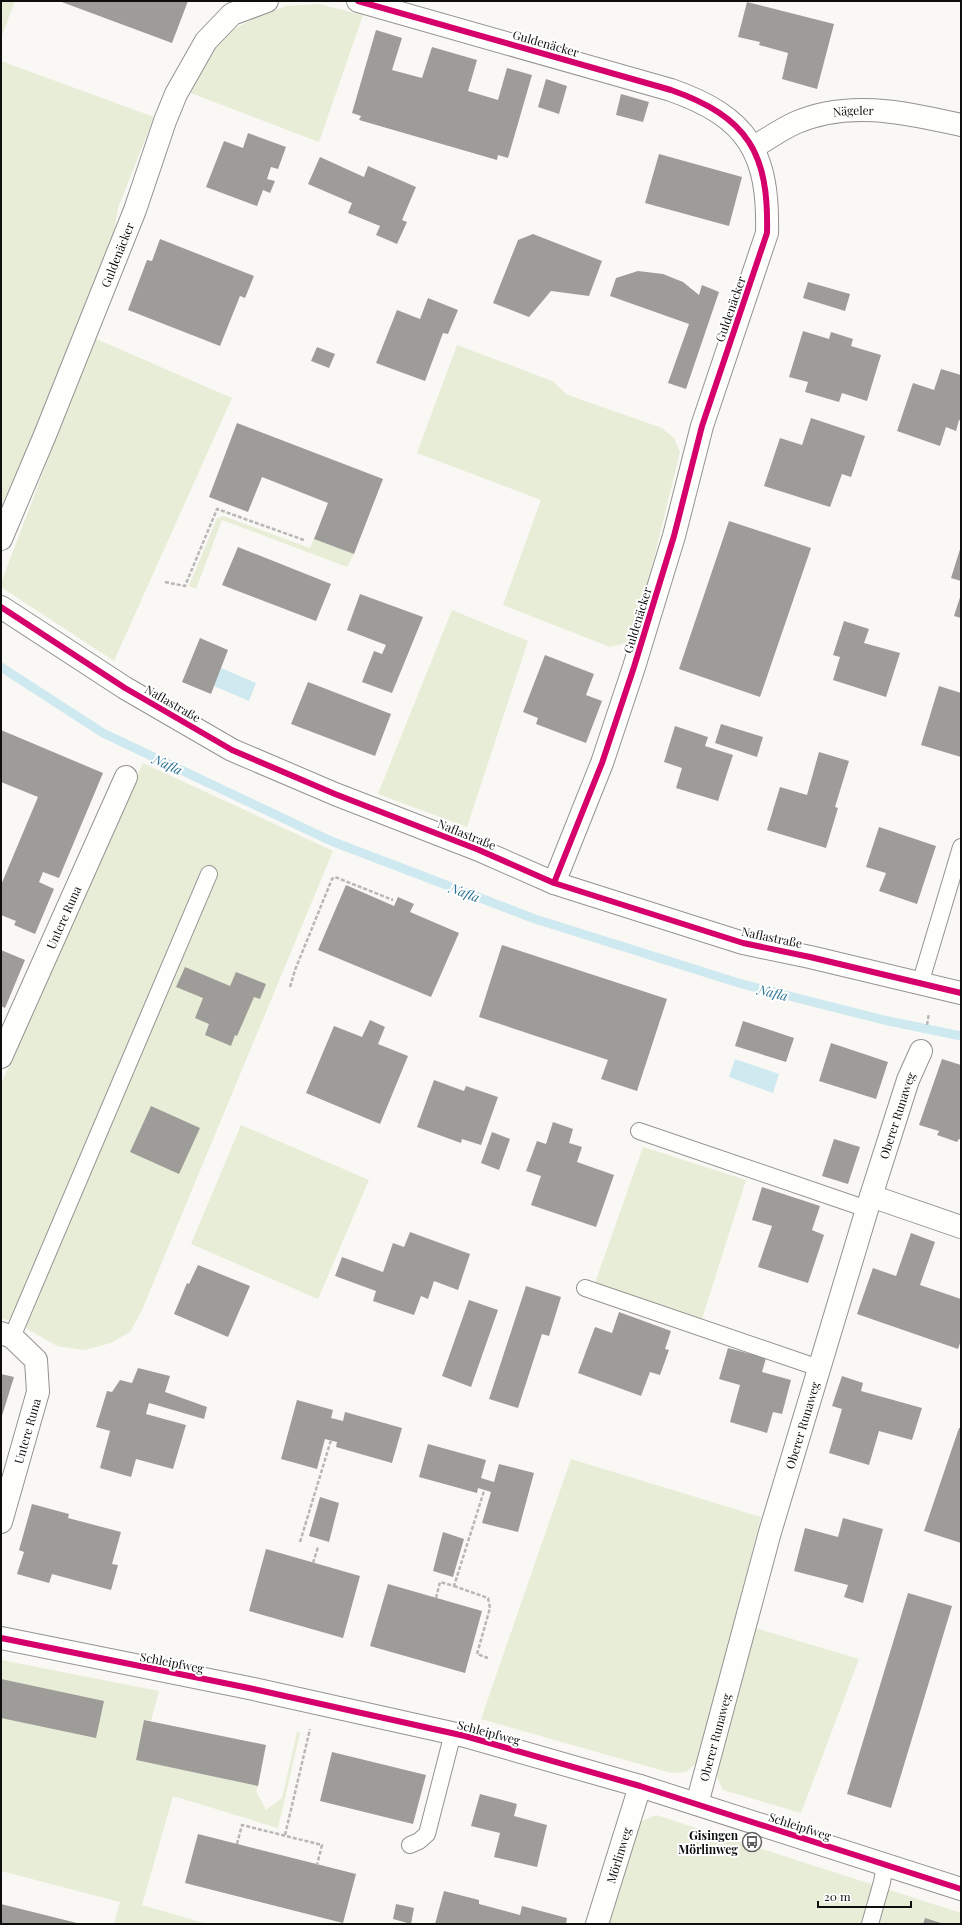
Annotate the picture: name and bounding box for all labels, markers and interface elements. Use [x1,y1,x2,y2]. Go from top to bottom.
street label: Guldenäcker [511,26,582,60]
street label: Nägeler [832,102,875,120]
street label: Guldenäcker [97,219,137,290]
street label: Guldenäcker [711,273,749,344]
street label: Guldenäcker [619,584,655,655]
street label: Naflastraße [142,681,204,725]
water label: Nafla [150,749,186,778]
street label: Naflastraße [435,815,499,853]
water label: Nafla [447,878,482,905]
street label: Untere Runa [42,883,84,951]
street label: Naflastraße [740,923,804,951]
water label: Nafla [755,980,790,1004]
street label: Oberer Runaweg [875,1069,919,1161]
street label: Oberer Runaweg [781,1379,823,1471]
street label: Untere Runa [10,1396,44,1466]
street label: Schleipfweg [139,1648,206,1676]
street label: Oberer Runaweg [695,1691,735,1783]
street label: Schleipfweg [456,1716,523,1748]
street label: Schleipfweg [767,1808,834,1844]
street label: Mörlinweg [602,1825,635,1885]
place label: Gisingen Mörlinweg [678,1827,739,1857]
bus stop icon: Gisingen Mörlinweg [741,1831,763,1853]
scale bar [818,1883,911,1909]
text: 20 m [824,1888,851,1904]

